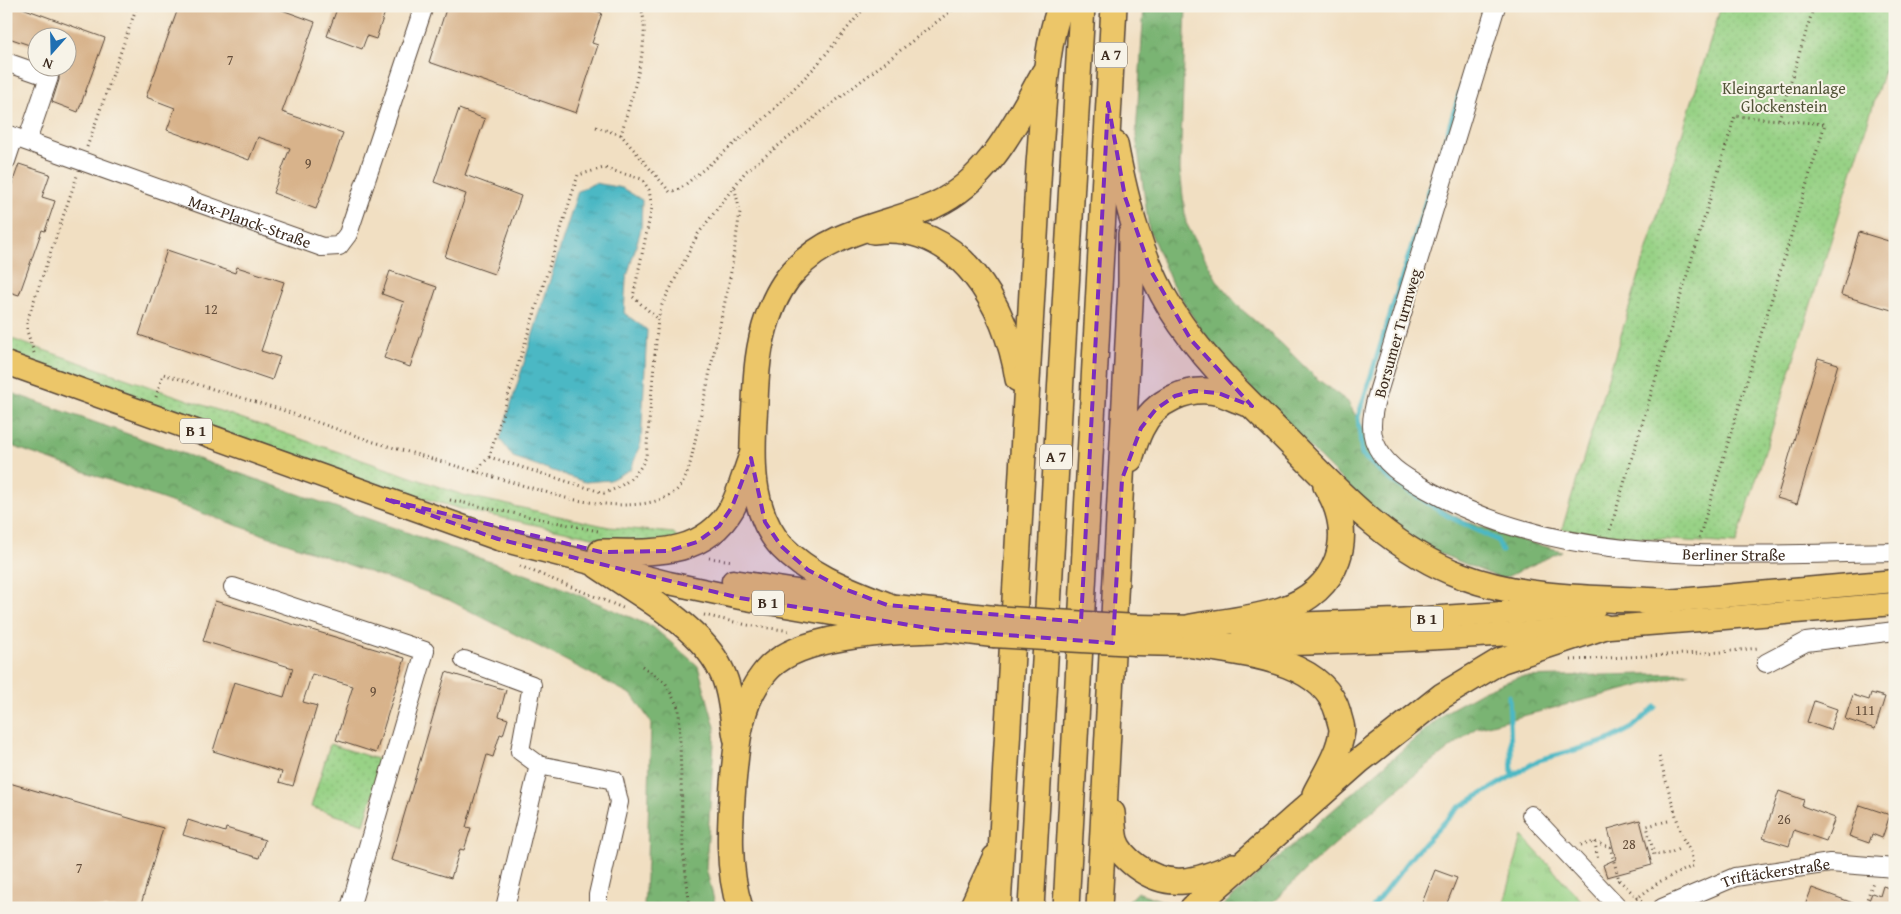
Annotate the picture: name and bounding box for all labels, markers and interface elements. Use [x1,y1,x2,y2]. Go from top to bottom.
north arrow [28,28,78,78]
road number: A 7 [1095,42,1127,68]
house number: 7 [227,50,234,70]
text: N [39,53,55,75]
park label: Kleingartenanlage Glockenstein [1722,76,1846,118]
house number: 9 [305,153,312,173]
street label: Max-Planck-Straße [185,188,315,254]
street label: Borsumer Turmweg [1367,266,1427,400]
house number: 12 [204,299,218,319]
road number: B 1 [180,418,212,444]
road number: A 7 [1040,444,1072,470]
street label: Berliner Straße [1682,541,1786,567]
road number: B 1 [752,590,784,616]
road number: B 1 [1411,606,1443,632]
house number: 9 [370,681,377,701]
house number: 111 [1855,700,1875,720]
house number: 26 [1777,809,1791,829]
house number: 28 [1622,834,1636,854]
street label: Triftäckerstraße [1717,851,1831,894]
house number: 7 [76,858,83,878]

